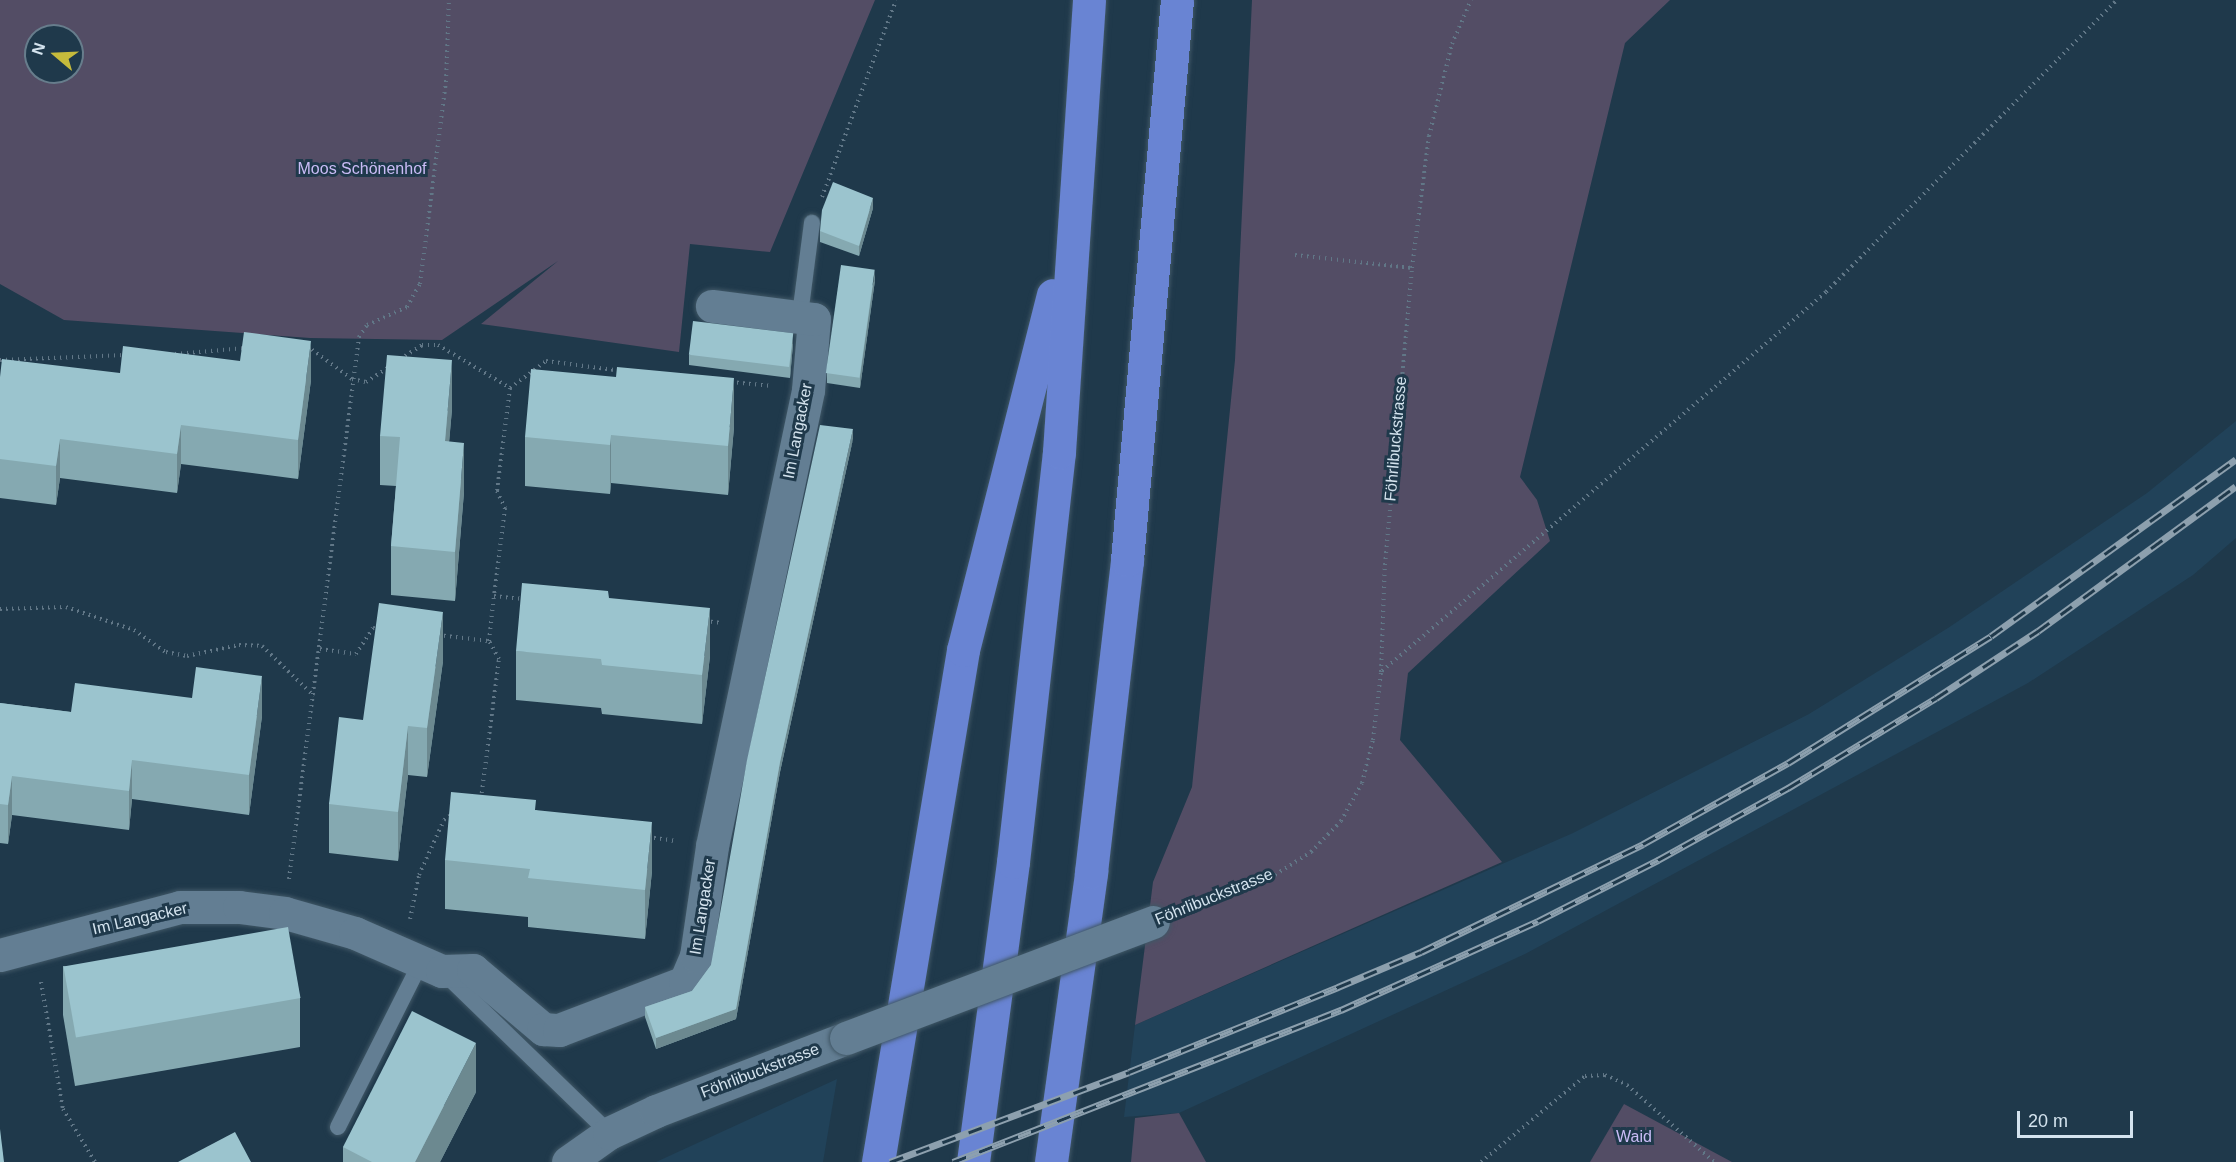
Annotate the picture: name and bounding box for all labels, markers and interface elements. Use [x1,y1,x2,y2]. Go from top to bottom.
north arrow [24,24,84,84]
text: N [28,40,48,57]
park label: Moos Schönenhof [298,159,426,179]
street label: Föhrlibuckstrasse [1381,376,1411,502]
street label: Im Langacker [779,382,817,480]
street label: Im Langacker [686,858,720,956]
street label: Föhrlibuckstrasse [1152,865,1276,929]
street label: Im Langacker [91,899,189,939]
street label: Föhrlibuckstrasse [698,1040,822,1102]
scale bar [2020,1099,2136,1137]
text: 20 m [2028,1111,2068,1131]
park label: Waid [1616,1127,1652,1147]

